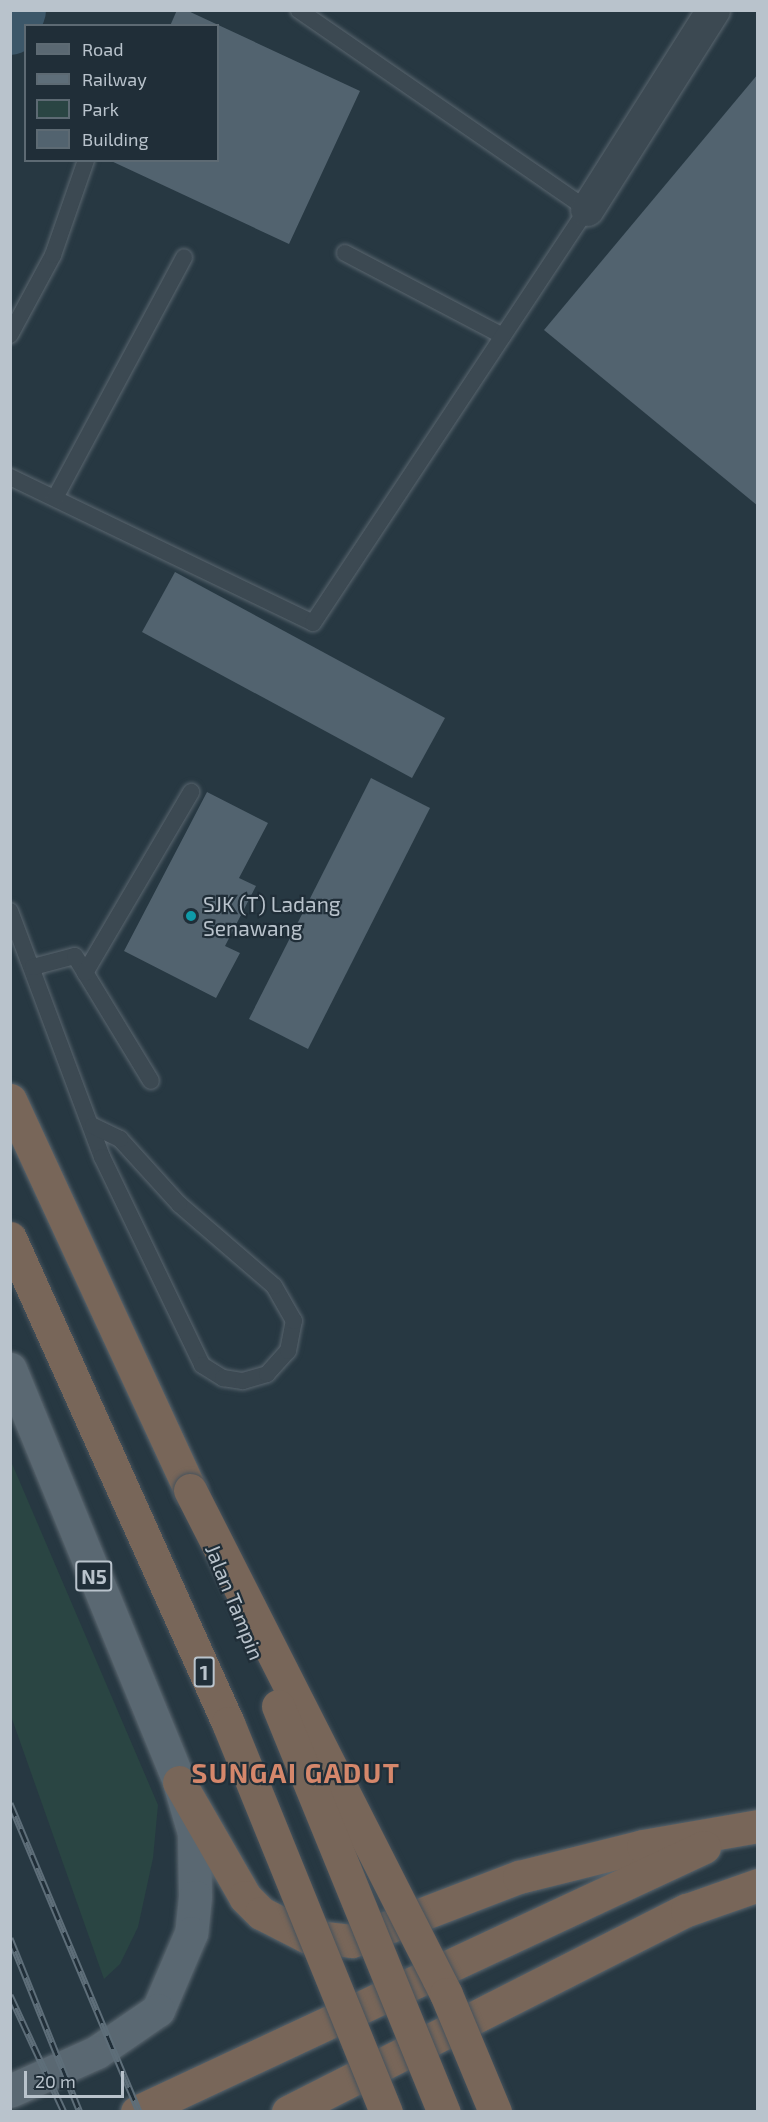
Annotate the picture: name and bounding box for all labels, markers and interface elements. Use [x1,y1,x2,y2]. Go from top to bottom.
legend [24,24,219,162]
text: Road [82,38,123,60]
text: Railway [82,68,147,90]
text: Park [82,98,119,120]
text: Building [82,128,149,150]
place label: SJK (T) Ladang Senawang [203,891,341,941]
marker: SJK (T) Ladang Senawang [184,909,198,923]
street label: Jalan Tampin [200,1540,270,1664]
road number: N5 [74,1559,113,1593]
road number: 1 [194,1655,214,1689]
district label: SUNGAI GADUT [191,1757,401,1789]
scale bar [27,2059,128,2097]
text: 20 m [35,2070,76,2092]

